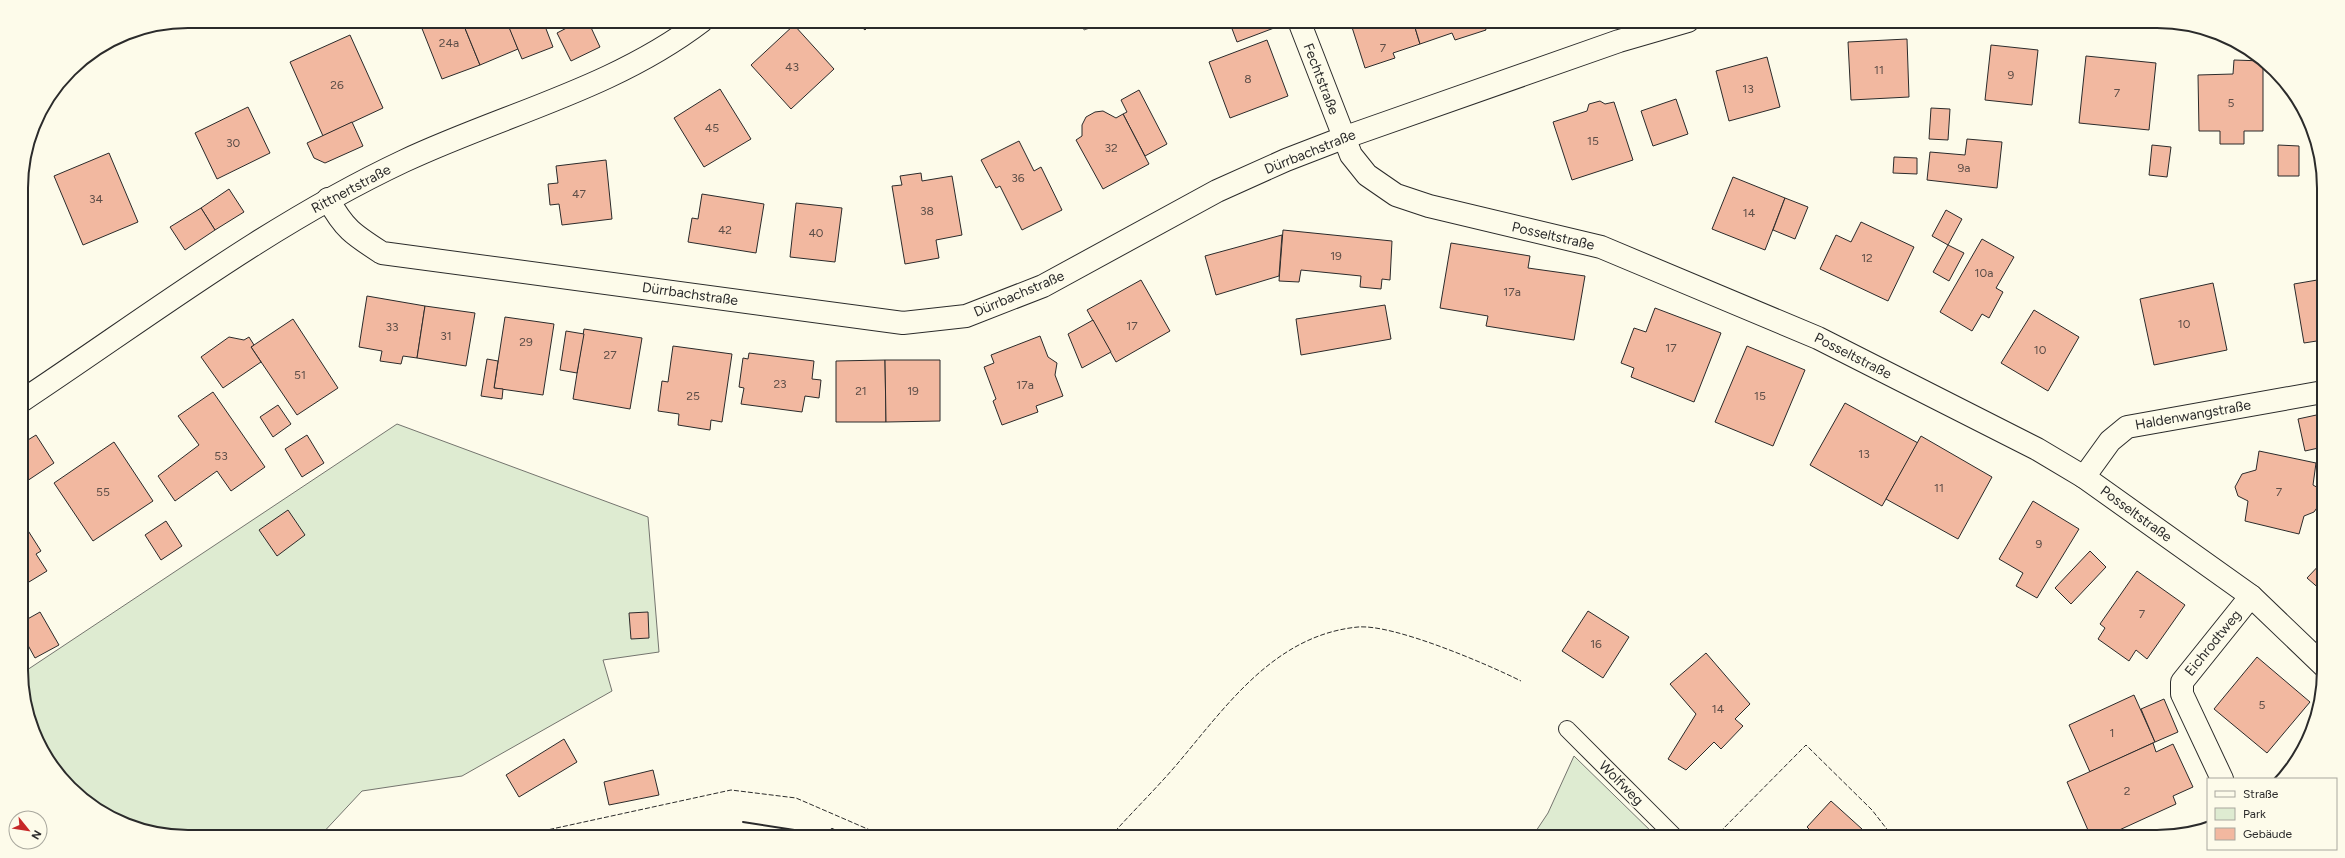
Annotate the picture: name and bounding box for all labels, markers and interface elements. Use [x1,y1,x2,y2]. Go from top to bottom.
house number: 24a [439,36,459,50]
street label: Fechtstraße [1300,41,1343,117]
house number: 7 [1380,41,1387,55]
house number: 43 [785,60,799,74]
house number: 11 [1874,63,1884,77]
house number: 9 [2008,68,2015,82]
house number: 8 [1244,72,1252,86]
house number: 26 [330,78,344,92]
house number: 13 [1742,82,1754,96]
house number: 7 [2114,86,2121,100]
house number: 5 [2228,96,2235,110]
house number: 45 [705,121,719,135]
street label: Dürrbachstraße [1262,126,1358,178]
house number: 15 [1587,134,1599,148]
house number: 30 [226,136,240,150]
house number: 32 [1104,141,1118,155]
street label: Rittnertstraße [308,161,394,217]
house number: 9a [1958,161,1970,175]
house number: 36 [1011,171,1025,185]
house number: 47 [572,187,586,201]
house number: 34 [89,192,104,206]
house number: 38 [920,204,934,218]
house number: 14 [1743,206,1756,220]
street label: Posseltstraße [1510,218,1596,254]
house number: 42 [718,223,732,237]
house number: 40 [808,226,824,240]
house number: 19 [1330,249,1342,263]
house number: 12 [1861,251,1873,265]
house number: 10a [1975,266,1993,280]
street label: Dürrbachstraße [971,267,1067,321]
street label: Dürrbachstraße [641,279,739,309]
house number: 17a [1503,285,1521,299]
house number: 10 [2178,317,2191,331]
house number: 17 [1126,319,1138,333]
house number: 33 [385,320,399,334]
house number: 31 [440,329,452,343]
street label: Posseltstraße [1812,329,1895,383]
house number: 29 [519,335,533,349]
house number: 17 [1665,341,1677,355]
house number: 10 [2034,343,2047,357]
house number: 27 [603,348,617,362]
house number: 51 [294,368,306,382]
house number: 23 [773,377,787,391]
house number: 17a [1016,378,1034,392]
house number: 21 [855,384,867,398]
house number: 19 [907,384,919,398]
house number: 25 [686,389,700,403]
house number: 15 [1754,389,1766,403]
street label: Haldenwangstraße [2134,396,2253,434]
house number: 13 [1858,447,1870,461]
house number: 53 [214,449,228,463]
house number: 11 [1934,481,1944,495]
street label: Posseltstraße [2097,482,2175,546]
house number: 55 [96,485,110,499]
house number: 7 [2276,485,2283,499]
house number: 9 [2036,537,2043,551]
house number: 7 [2139,607,2146,621]
street label: Eichrodtweg [2181,607,2245,679]
house number: 16 [1590,637,1602,651]
house number: 5 [2259,698,2266,712]
house number: 14 [1712,702,1725,716]
house number: 1 [2110,726,2114,740]
street label: Wolfweg [1595,757,1647,809]
legend [2207,778,2337,850]
house number: 2 [2124,784,2130,798]
text: Straße [2243,787,2279,801]
text: Park [2243,807,2266,821]
north arrow [8,810,48,850]
text: Gebäude [2243,827,2293,841]
text: N [28,828,44,842]

